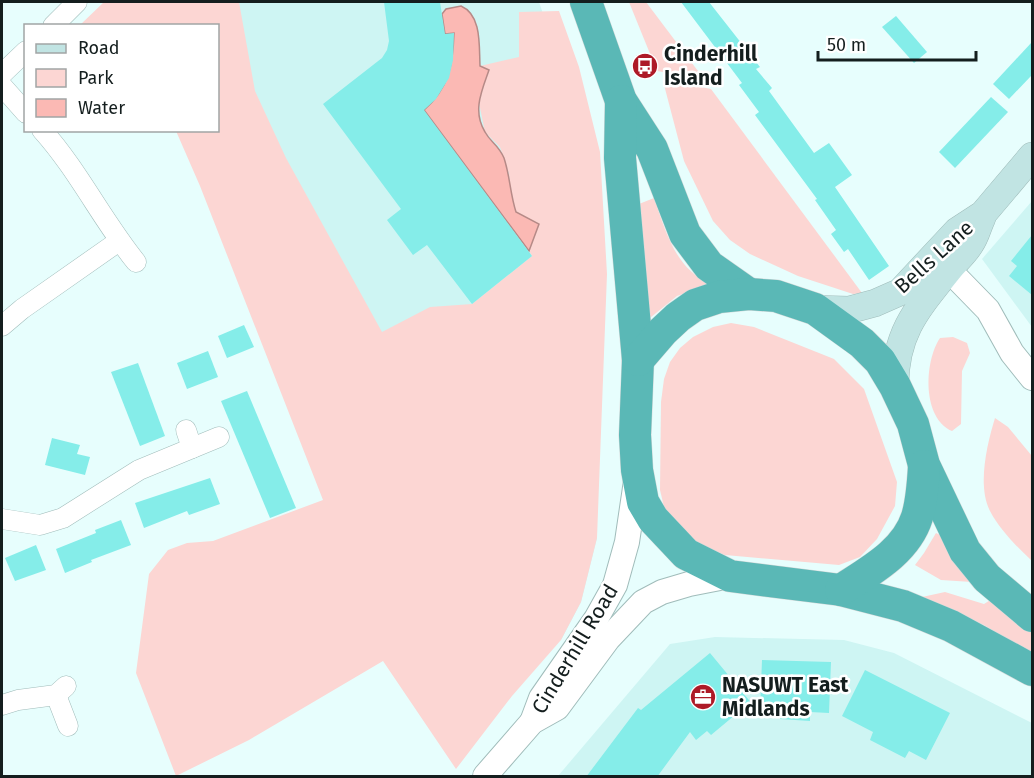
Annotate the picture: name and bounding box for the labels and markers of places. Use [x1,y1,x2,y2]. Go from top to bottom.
place label: Cinderhill Island [664,41,758,91]
bus stop icon: Cinderhill Island [630,51,660,81]
place label: NASUWT East Midlands [722,672,849,722]
office icon: NASUWT East Midlands [688,682,718,712]

